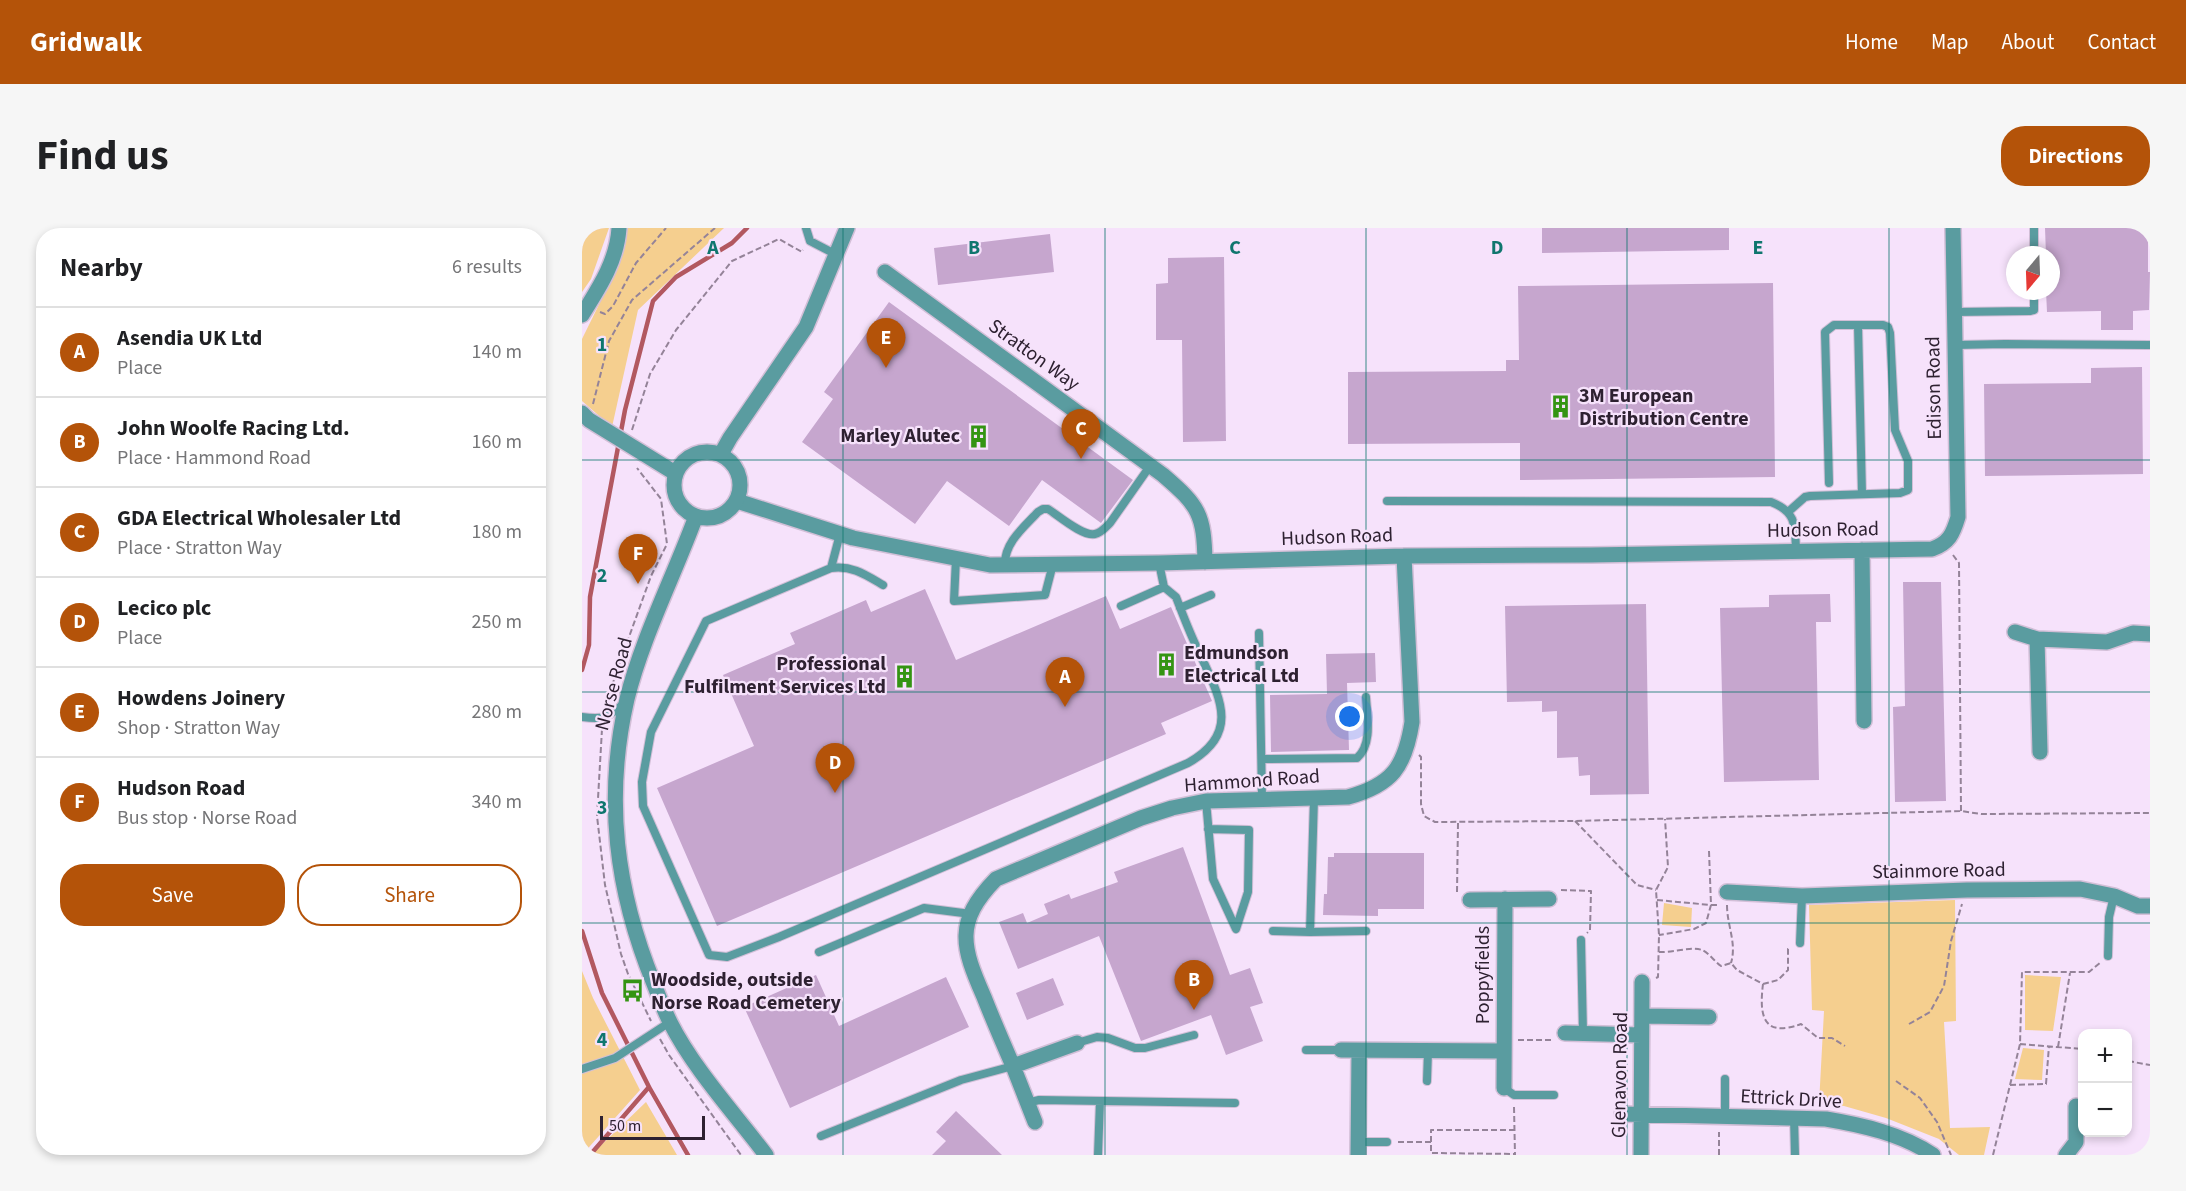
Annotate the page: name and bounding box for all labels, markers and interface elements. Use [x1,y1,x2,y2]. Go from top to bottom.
text: Gridwalk [30,22,142,62]
text: Home [1845,27,1898,57]
text: Map [1931,27,1969,57]
text: About [2002,27,2054,57]
text: Contact [2087,27,2156,57]
text: Find us [36,126,169,186]
button: Directions [2001,126,2150,186]
text: A [706,234,719,262]
text: B [968,234,980,262]
text: C [1229,234,1241,262]
text: D [1491,234,1503,262]
text: E [1753,234,1763,262]
north arrow [2006,246,2060,300]
text: Nearby [60,249,143,286]
text: 6 results [452,253,522,281]
street label: Stratton Way [983,312,1086,398]
pin: E [866,318,906,368]
text: Asendia UK Ltd [117,322,262,354]
text: 1 [597,331,607,359]
street label: Edison Road [1919,336,1949,440]
text: A [74,338,85,366]
text: 140 m [472,338,522,366]
text: Place [117,354,162,382]
place label: 3M European Distribution Centre [1579,382,1749,433]
building icon: 3M European Distribution Centre [1548,394,1574,420]
pin: C [1062,410,1100,459]
text: John Woolfe Racing Ltd. [117,412,350,444]
place label: Marley Alutec [840,422,960,450]
building icon: Marley Alutec [965,423,991,449]
text: B [73,428,86,456]
text: 160 m [472,428,522,456]
text: Place · Hammond Road [117,444,311,472]
text: GDA Electrical Wholesaler Ltd [117,502,401,534]
street label: Hudson Road [1767,515,1879,545]
text: C [74,518,85,546]
text: 180 m [472,518,522,546]
street label: Hudson Road [1280,521,1394,553]
text: Place · Stratton Way [117,534,282,562]
pin: F [618,534,658,584]
text: 2 [597,562,607,590]
text: Lecico plc [117,592,211,624]
text: D [73,608,86,636]
text: 250 m [472,608,522,636]
text: Place [117,624,162,652]
street label: Norse Road [588,634,640,734]
place label: Edmundson Electrical Ltd [1184,639,1299,690]
place label: Professional Fulfilment Services Ltd [684,650,886,701]
building icon: Edmundson Electrical Ltd [1153,652,1179,678]
pin: A [1046,658,1084,707]
building icon: Professional Fulfilment Services Ltd [891,663,917,689]
text: Howdens Joinery [117,682,285,714]
text: E [74,698,85,726]
text: 280 m [472,698,522,726]
your location [1335,702,1364,731]
text: Shop · Stratton Way [117,714,280,742]
pin: D [816,744,854,793]
street label: Hammond Road [1183,762,1321,800]
text: Hudson Road [117,772,245,804]
text: F [74,788,85,816]
text: 340 m [472,788,522,816]
text: 3 [597,794,607,822]
text: Bus stop · Norse Road [117,804,297,832]
street label: Stainmore Road [1872,856,2006,886]
button: Save [60,864,285,926]
button: Share [297,864,522,926]
street label: Poppyfields [1469,926,1497,1024]
pin: B [1174,960,1214,1010]
place label: Woodside, outside Norse Road Cemetery [651,966,841,1017]
bus stop icon: Woodside, outside Norse Road Cemetery [620,978,646,1004]
street label: Glenavon Road [1605,1012,1635,1138]
text: 4 [597,1026,608,1054]
map controls [2078,1029,2132,1137]
button: + [2078,1029,2132,1083]
street label: Ettrick Drive [1740,1082,1842,1116]
button: − [2078,1083,2132,1137]
scale bar [600,1113,705,1140]
text: 50 m [609,1115,641,1137]

